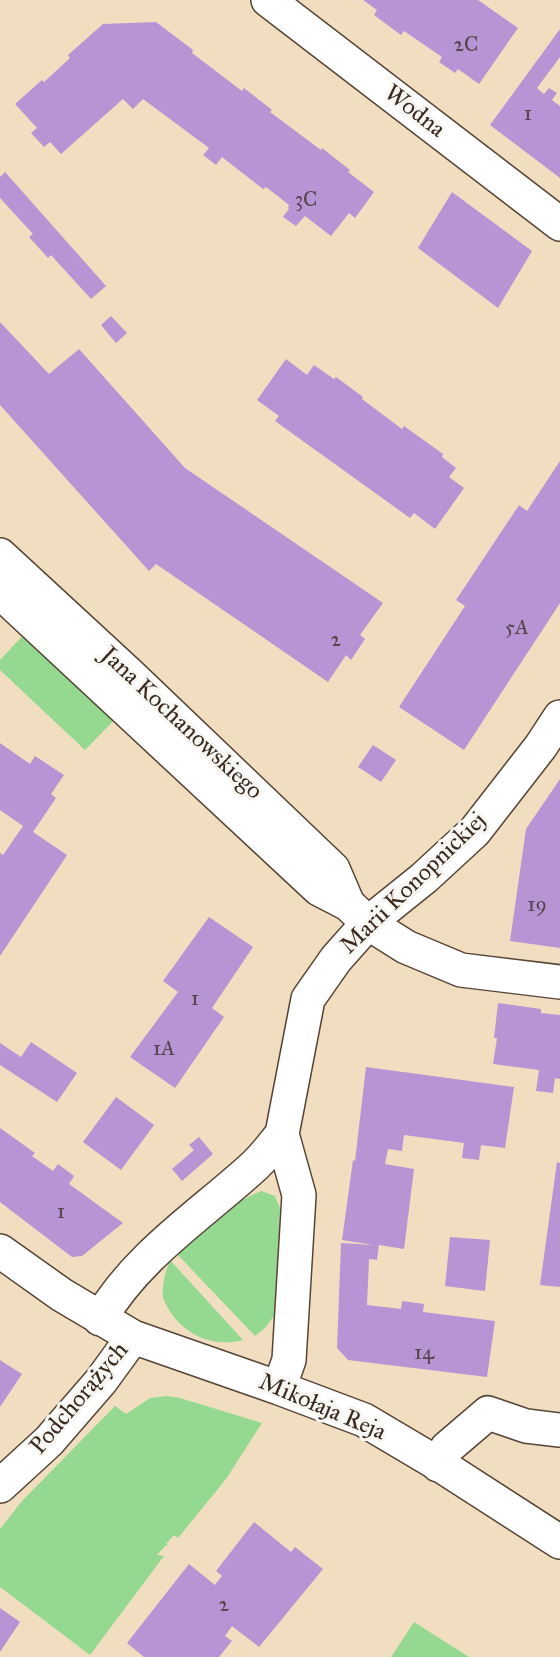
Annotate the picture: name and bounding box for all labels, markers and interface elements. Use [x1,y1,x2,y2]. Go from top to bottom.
house number: 2C [454,33,478,59]
street label: Wodna [378,79,450,145]
house number: 1 [524,102,532,128]
house number: 3C [295,188,317,214]
house number: 5A [505,616,529,642]
house number: 2 [331,628,341,654]
street label: Jana Kochanowskiego [94,642,268,806]
street label: Marii Konopnickiej [335,807,493,961]
house number: 19 [527,893,547,919]
house number: 1 [191,987,199,1013]
house number: 1A [153,1037,175,1063]
house number: 1 [57,1200,65,1226]
street label: Podchorążych [25,1337,135,1461]
house number: 14 [414,1341,434,1367]
street label: Mikołaja Reja [254,1368,390,1448]
house number: 2 [219,1593,229,1619]

